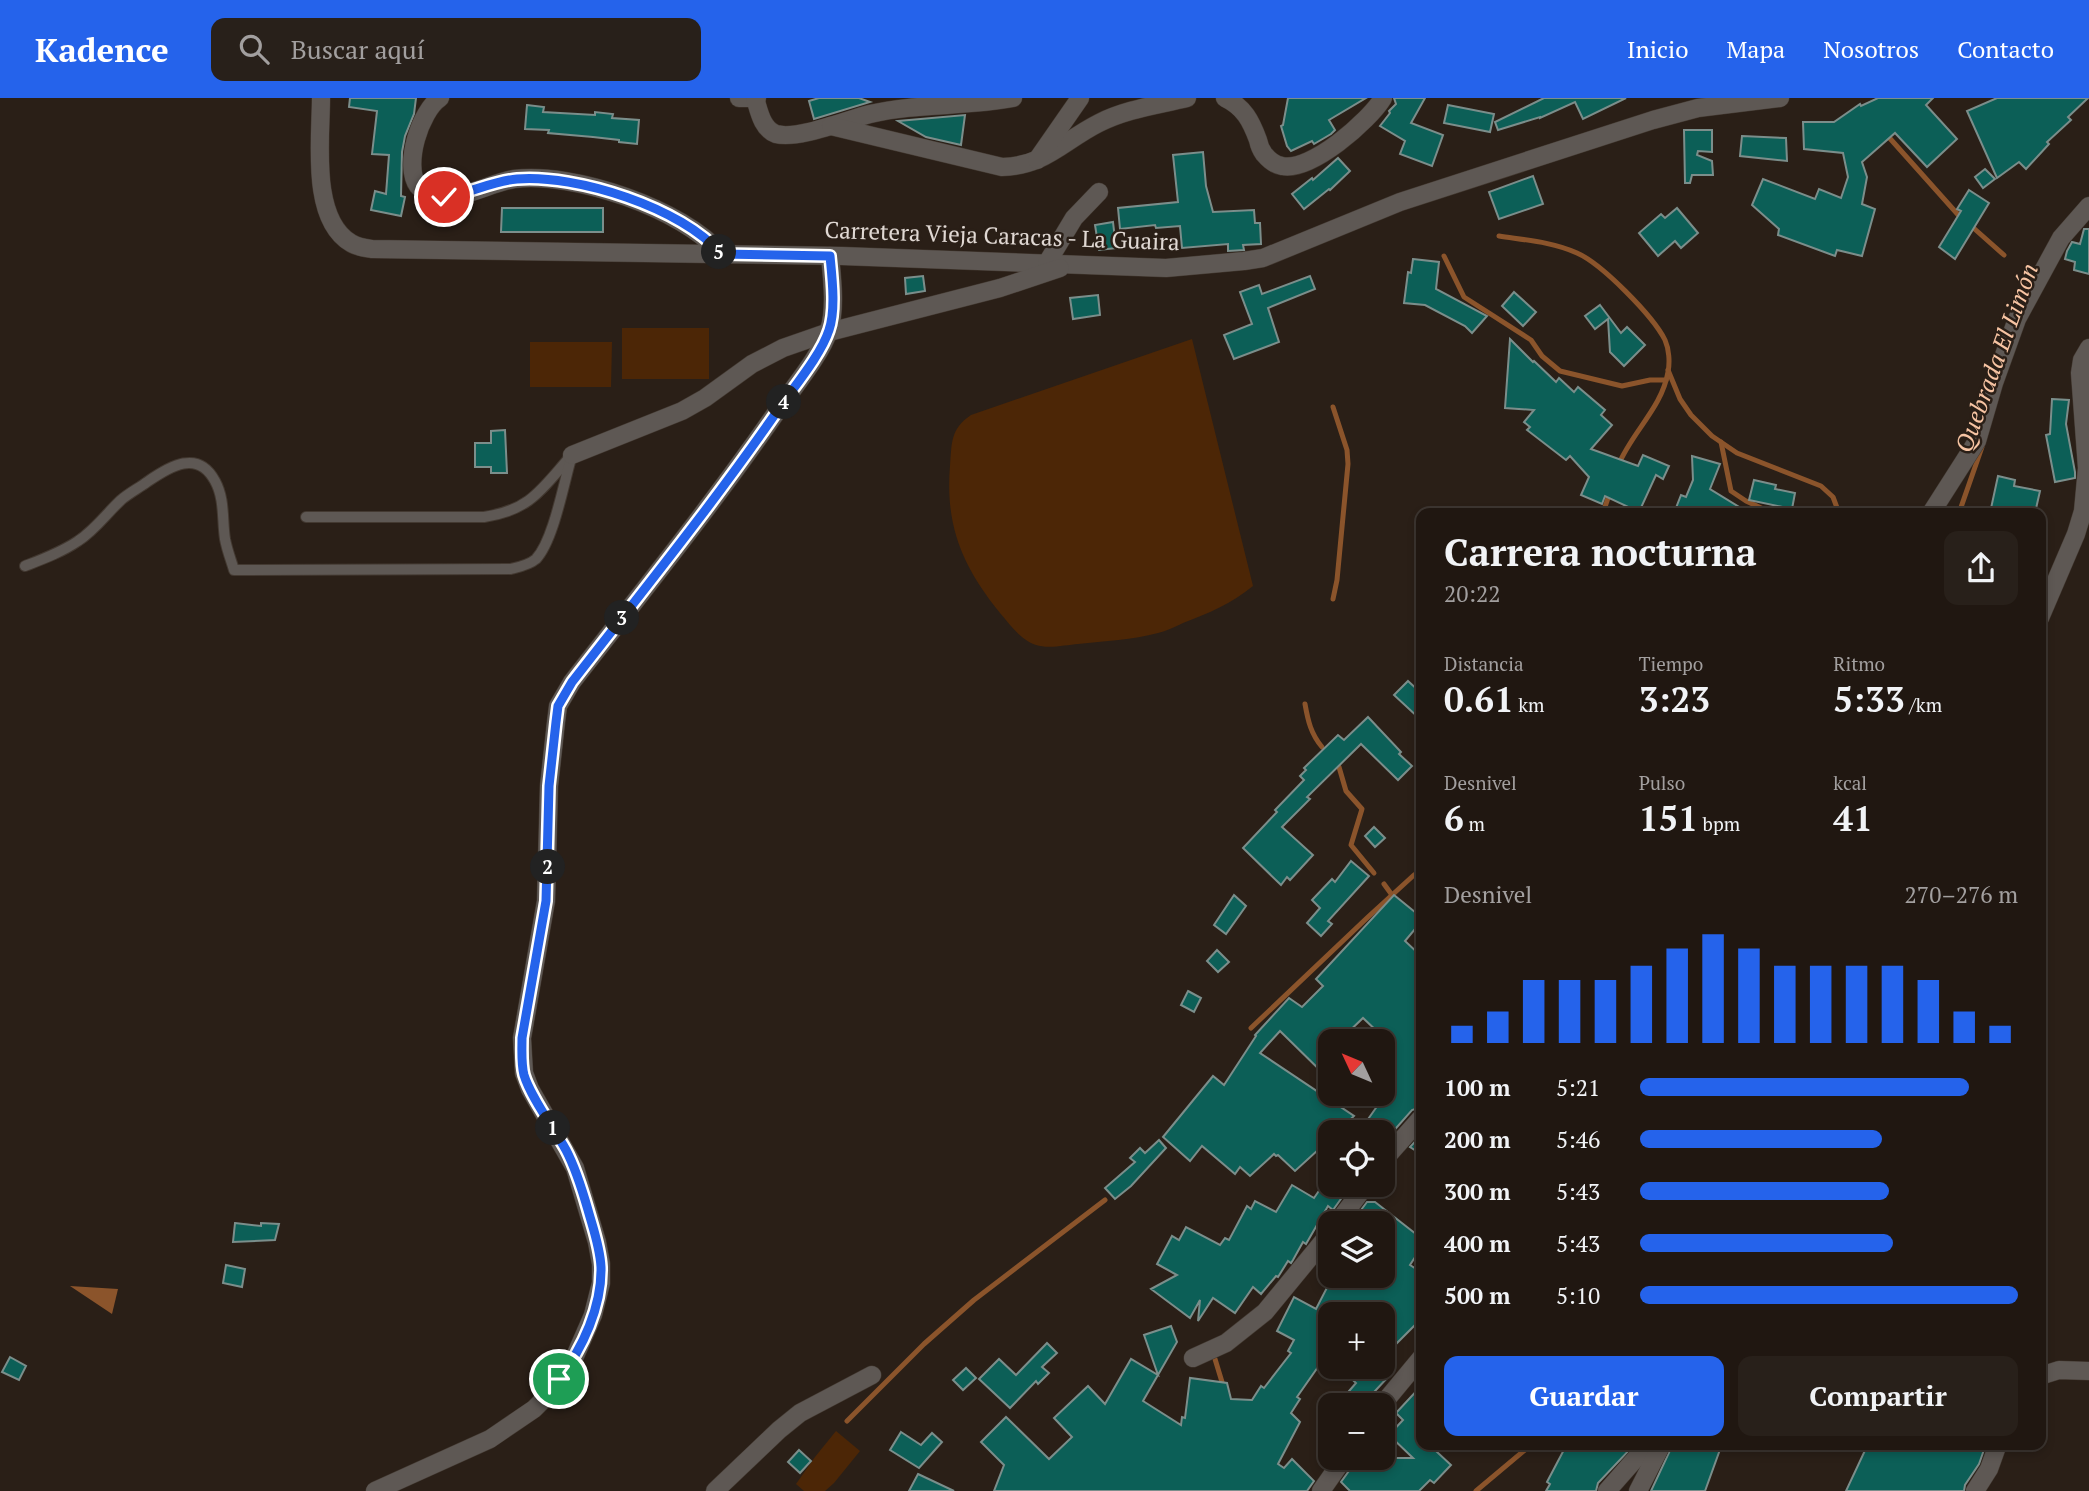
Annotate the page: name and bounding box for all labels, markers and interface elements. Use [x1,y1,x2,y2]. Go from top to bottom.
search box [211,18,701,81]
text: Kadence [35,28,169,71]
icon: search [235,30,273,68]
text: Buscar aquí [291,32,425,66]
text: Inicio [1627,33,1689,65]
text: Mapa [1727,33,1785,65]
text: Nosotros [1823,33,1919,65]
text: Contacto [1957,33,2054,65]
pin [414,167,474,227]
icon: check [425,178,463,216]
street label: Carretera Vieja Caracas - La Guaira [824,214,1180,257]
pin: 5 [702,234,736,270]
text: 5 [713,239,724,264]
water label: Quebrada El Limón [1947,259,2045,457]
pin: 4 [766,384,802,420]
text: 4 [778,389,789,414]
text: Carrera nocturna [1444,527,1757,577]
button: share [1944,531,2018,605]
text: 20:22 [1444,578,1501,609]
pin: 3 [604,601,640,636]
text: 3 [616,605,627,630]
text: Distancia [1444,651,1524,676]
text: Tiempo [1639,651,1703,676]
text: Ritmo [1833,651,1885,676]
text: 0.61 [1444,676,1514,722]
text: 3:23 [1639,676,1710,722]
text: 5:33 [1833,676,1905,722]
text: km [1514,692,1545,717]
text: /km [1905,692,1942,717]
text: Desnivel [1444,770,1517,795]
text: Pulso [1639,770,1685,795]
text: kcal [1833,770,1867,795]
text: 6 [1444,795,1464,841]
text: 151 [1639,795,1698,841]
text: 41 [1833,795,1873,841]
text: m [1464,811,1485,836]
text: bpm [1698,811,1740,836]
pin: 2 [530,850,566,884]
text: 2 [542,854,553,879]
text: Desnivel [1444,879,1532,910]
text: 270–276 m [1905,879,2018,910]
north arrow [1318,1029,1395,1106]
map controls [1318,1029,1395,1470]
text: 100 m [1444,1072,1510,1103]
text: 5:21 [1556,1072,1600,1103]
pin: 1 [536,1110,570,1146]
text: 1 [547,1115,558,1140]
button: locate [1318,1120,1395,1197]
text: 200 m [1444,1124,1510,1155]
text: 5:46 [1556,1124,1600,1155]
text: 300 m [1444,1176,1510,1207]
text: 5:43 [1556,1176,1600,1207]
button: layers [1318,1211,1395,1288]
text: 400 m [1444,1228,1510,1259]
text: 5:43 [1556,1228,1600,1259]
text: 500 m [1444,1280,1510,1311]
text: 5:10 [1556,1280,1600,1311]
button: + [1318,1302,1395,1379]
pin [529,1349,589,1409]
button: Guardar [1444,1356,1724,1436]
button: Compartir [1738,1356,2018,1436]
icon: arrive [540,1360,578,1398]
button: − [1318,1393,1395,1470]

